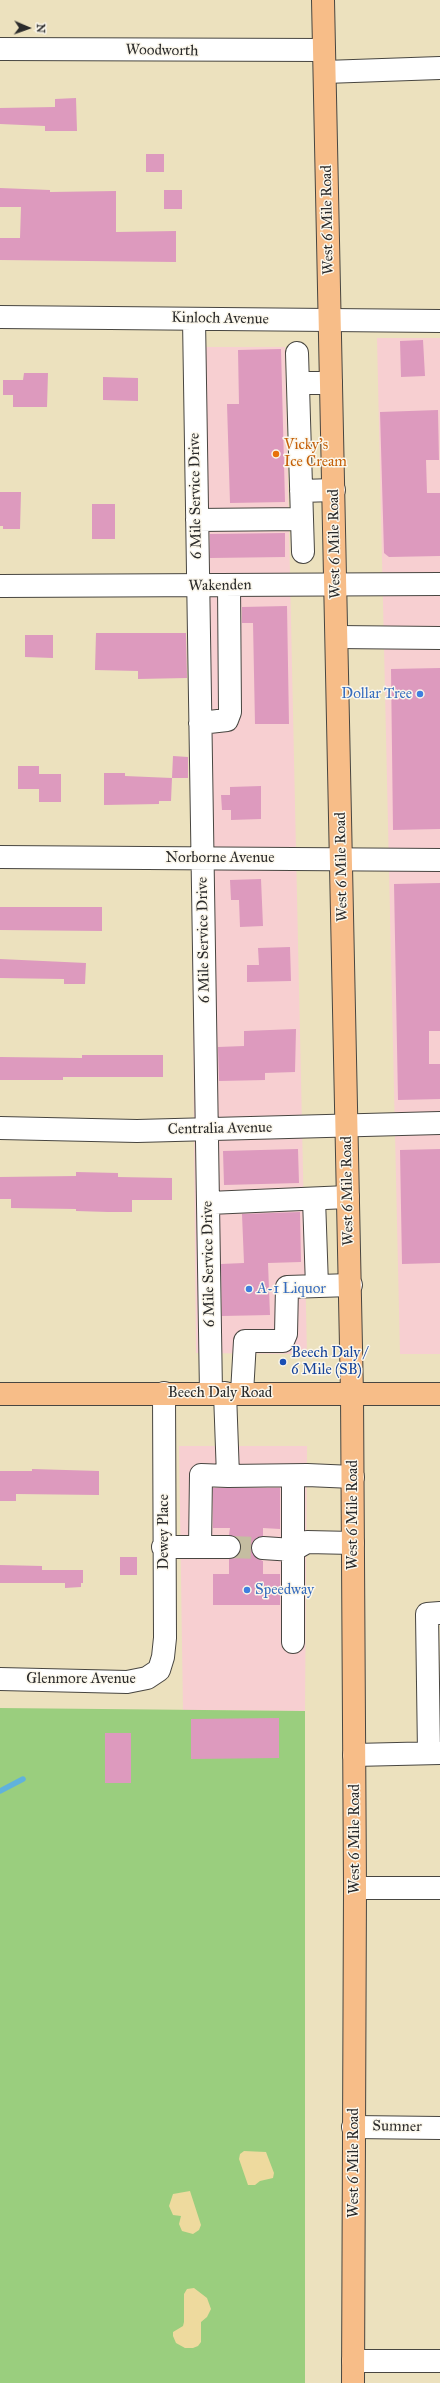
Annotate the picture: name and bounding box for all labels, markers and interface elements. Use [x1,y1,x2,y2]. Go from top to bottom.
north arrow [8,8,48,48]
text: N [34,24,47,33]
street label: Woodworth [125,41,199,61]
street label: West 6 Mile Road [318,165,338,275]
street label: Kinloch Avenue [171,309,269,329]
street label: 6 Mile Service Drive [186,433,206,559]
place label: Vicky's Ice Cream [284,436,347,471]
marker: Vicky's Ice Cream [271,449,281,459]
street label: West 6 Mile Road [325,489,345,599]
street label: Wakenden [188,576,252,596]
place label: Dollar Tree [341,685,412,703]
marker: Dollar Tree [415,689,425,699]
street label: West 6 Mile Road [332,812,352,922]
street label: Norborne Avenue [166,849,274,867]
street label: 6 Mile Service Drive [194,877,214,1003]
street label: Centralia Avenue [168,1119,272,1139]
street label: West 6 Mile Road [338,1136,358,1246]
street label: 6 Mile Service Drive [199,1201,219,1327]
place label: A-1 Liquor [257,1280,326,1298]
marker: A-1 Liquor [244,1284,254,1294]
place label: Beech Daly / 6 Mile (SB) [291,1344,368,1379]
marker: Beech Daly / 6 Mile (SB) [278,1357,288,1367]
street label: Beech Daly Road [168,1384,272,1402]
street label: West 6 Mile Road [344,1460,362,1570]
street label: Dewey Place [155,1494,173,1570]
place label: Speedway [255,1581,314,1599]
marker: Speedway [242,1585,252,1595]
street label: Glenmore Avenue [26,1670,136,1688]
street label: West 6 Mile Road [346,1784,364,1894]
street label: West 6 Mile Road [345,2108,363,2218]
street label: Sumner [372,2118,422,2136]

